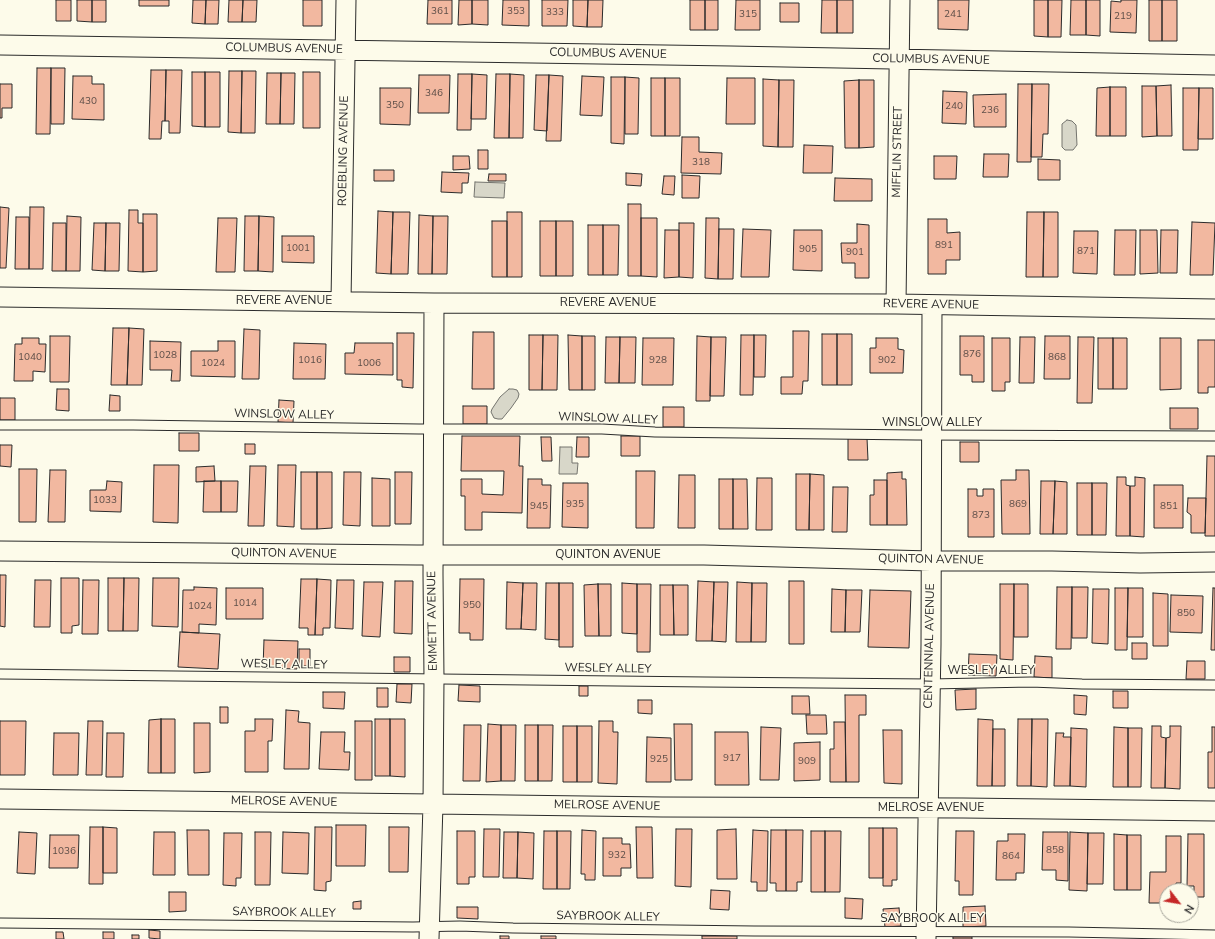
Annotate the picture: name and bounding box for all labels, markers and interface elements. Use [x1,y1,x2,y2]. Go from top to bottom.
house number: 361 [431,6,449,18]
house number: 353 [507,6,525,18]
house number: 333 [546,7,564,19]
house number: 315 [739,9,757,21]
house number: 241 [944,9,962,21]
house number: 219 [1114,11,1132,23]
street label: COLUMBUS AVENUE [225,41,343,57]
street label: COLUMBUS AVENUE [549,46,667,62]
street label: COLUMBUS AVENUE [872,52,990,68]
house number: 346 [425,88,443,100]
house number: 430 [79,96,97,108]
street label: ROEBLING AVENUE [336,96,352,206]
house number: 350 [386,100,404,112]
house number: 240 [945,101,963,113]
house number: 236 [981,105,999,117]
street label: MIFFLIN STREET [890,106,906,198]
house number: 318 [692,157,710,169]
house number: 891 [935,240,953,252]
house number: 1001 [286,243,310,255]
house number: 905 [799,244,817,256]
house number: 871 [1077,246,1095,258]
house number: 901 [846,247,864,259]
street label: REVERE AVENUE [236,294,332,308]
street label: REVERE AVENUE [560,296,656,310]
street label: REVERE AVENUE [883,297,979,313]
house number: 876 [963,349,981,361]
house number: 1028 [153,350,177,362]
house number: 1040 [18,352,42,364]
house number: 868 [1048,352,1066,364]
house number: 1016 [298,355,322,367]
house number: 928 [649,355,667,367]
house number: 902 [878,355,896,367]
house number: 1024 [201,358,225,370]
house number: 1006 [357,358,381,370]
street label: WINSLOW ALLEY [234,407,334,423]
street label: WINSLOW ALLEY [558,410,658,428]
street label: WINSLOW ALLEY [882,416,982,430]
house number: 1033 [93,495,117,507]
house number: 935 [566,499,584,511]
house number: 869 [1009,499,1027,511]
house number: 945 [530,501,548,513]
house number: 851 [1160,501,1178,513]
house number: 873 [972,510,990,522]
street label: QUINTON AVENUE [231,546,337,562]
street label: QUINTON AVENUE [555,548,661,562]
street label: QUINTON AVENUE [878,552,984,568]
street label: EMMETT AVENUE [425,571,441,671]
street label: CENTENNIAL AVENUE [922,583,938,709]
house number: 1014 [233,598,257,610]
house number: 950 [463,600,481,612]
house number: 1024 [188,601,212,613]
house number: 850 [1177,608,1195,620]
street label: WESLEY ALLEY [240,657,328,673]
street label: WESLEY ALLEY [564,661,652,677]
street label: WESLEY ALLEY [948,664,1034,678]
house number: 917 [723,753,741,765]
house number: 925 [650,754,668,766]
house number: 909 [798,756,816,768]
street label: MELROSE AVENUE [231,794,337,810]
street label: MELROSE AVENUE [554,798,660,814]
street label: MELROSE AVENUE [878,801,984,815]
house number: 858 [1046,845,1064,857]
house number: 1036 [52,846,76,858]
house number: 932 [608,850,626,862]
house number: 864 [1002,851,1020,863]
north arrow [1159,883,1199,923]
text: N [1180,902,1197,916]
street label: SAYBROOK ALLEY [232,905,336,921]
street label: SAYBROOK ALLEY [556,909,660,925]
street label: SAYBROOK ALLEY [880,912,984,926]

